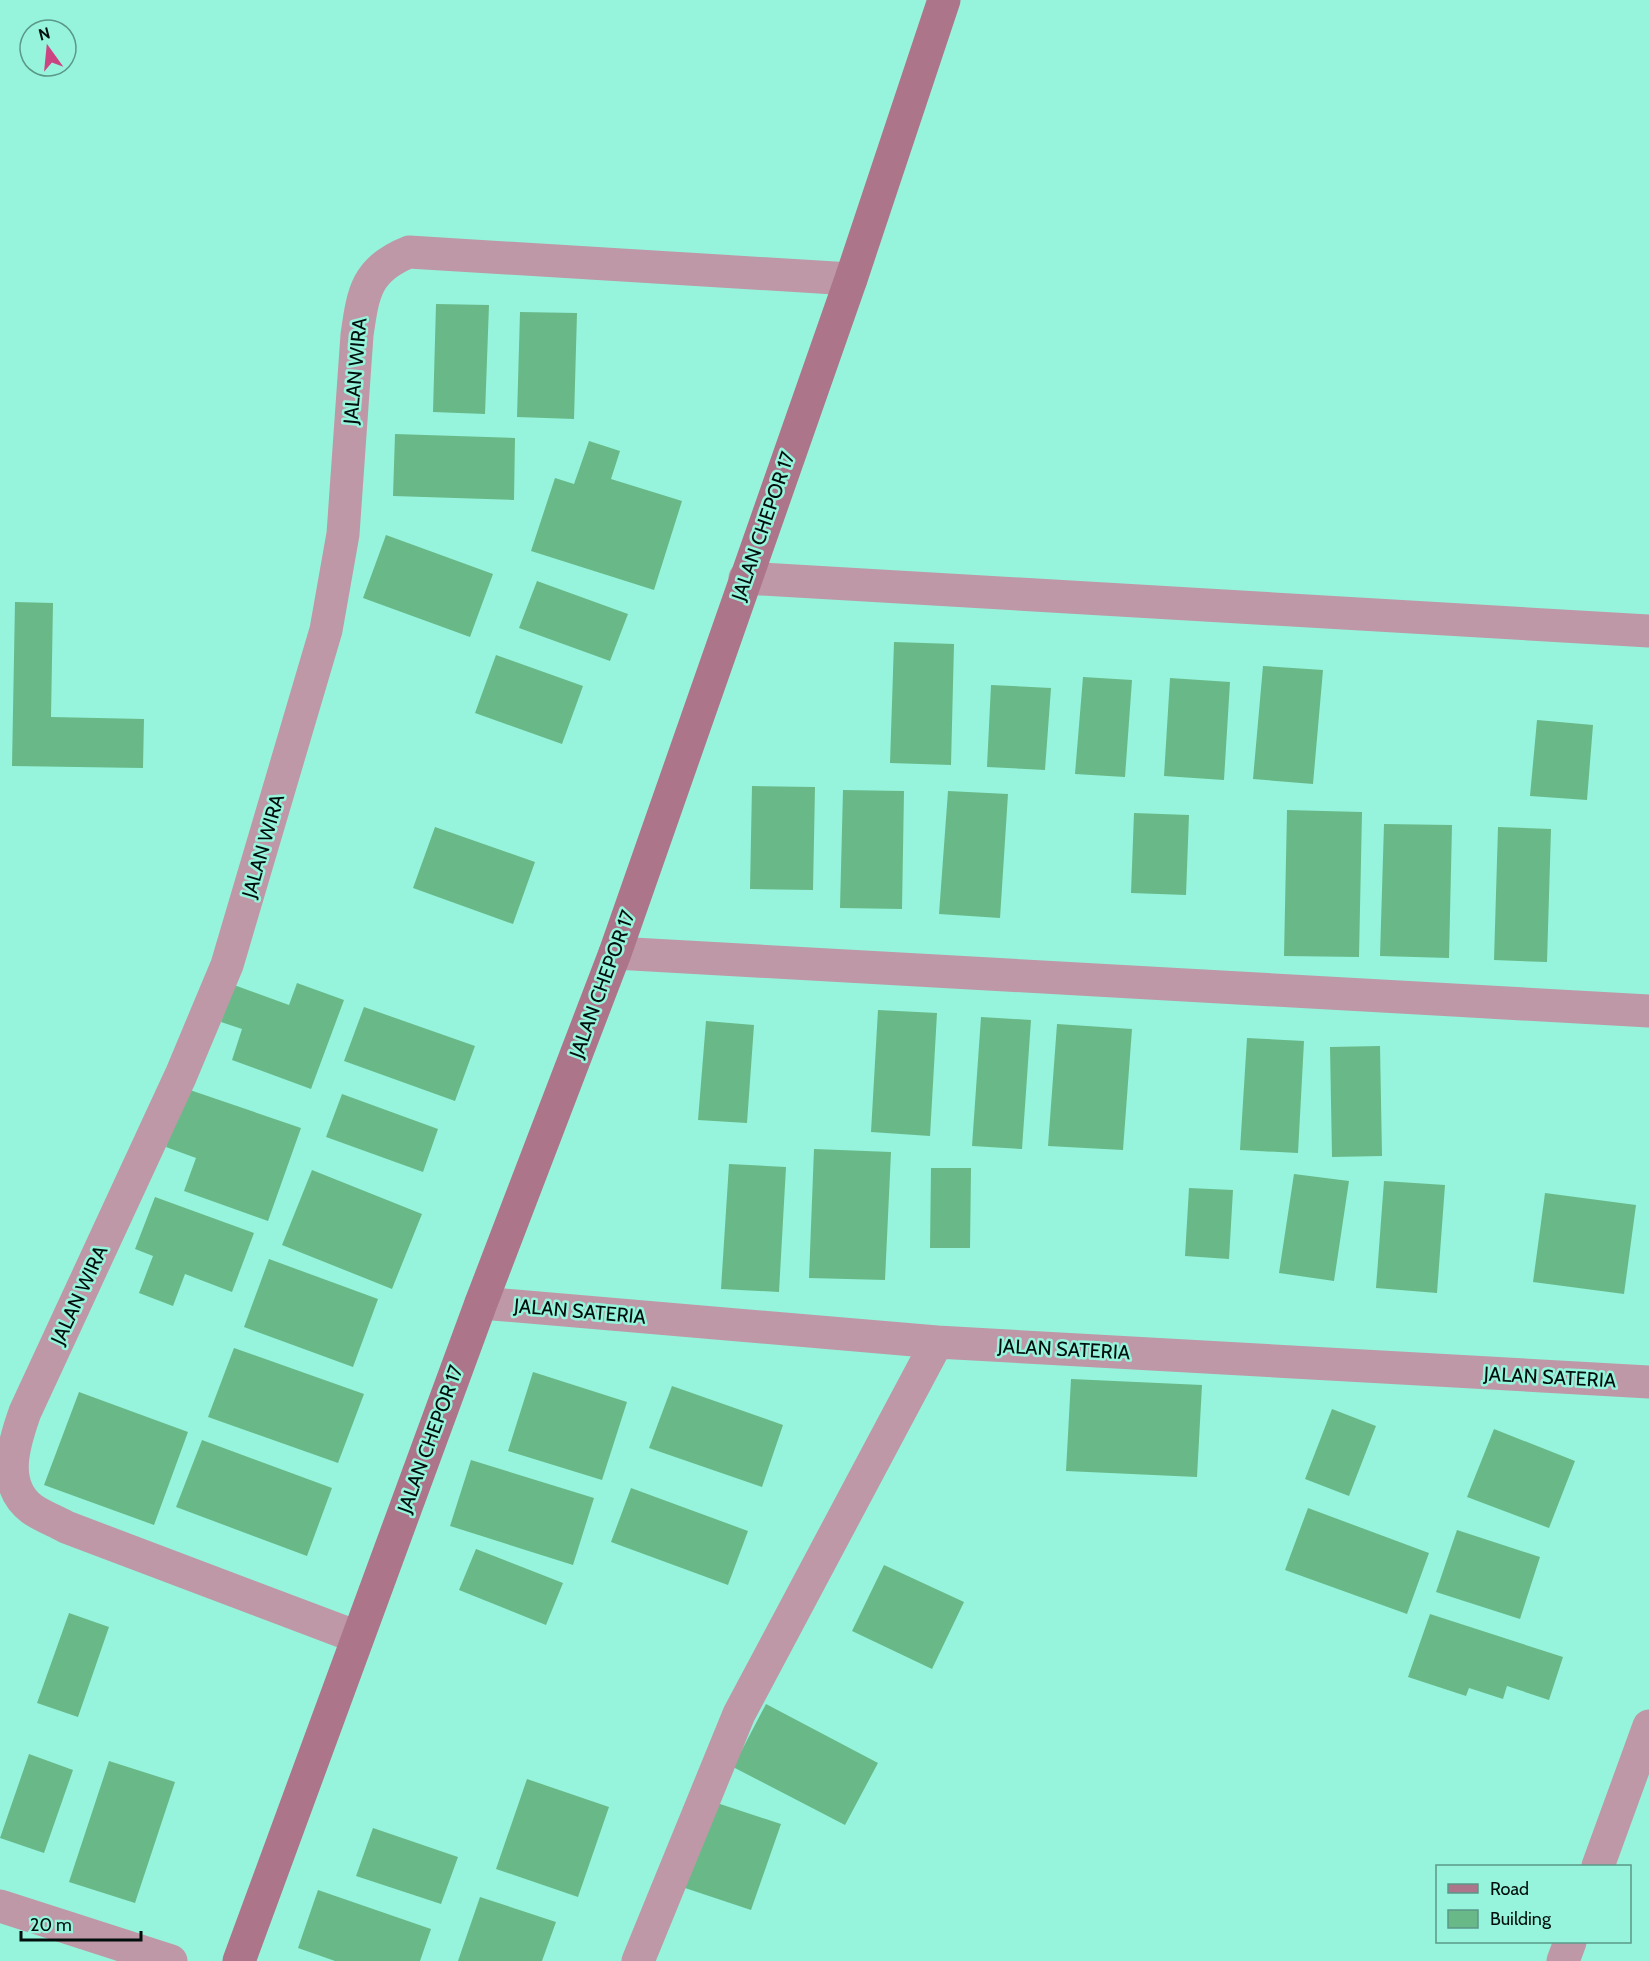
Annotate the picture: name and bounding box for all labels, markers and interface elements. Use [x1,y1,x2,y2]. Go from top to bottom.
north arrow [18,18,78,78]
text: N [36,23,52,45]
street label: JALAN WIRA [338,316,372,426]
street label: JALAN CHEPOR 17 [726,448,800,605]
street label: JALAN WIRA [236,791,289,902]
street label: JALAN CHEPOR 17 [564,907,640,1062]
street label: JALAN WIRA [45,1241,113,1349]
street label: JALAN SATERIA [512,1293,648,1329]
street label: JALAN SATERIA [996,1333,1131,1364]
street label: JALAN SATERIA [1482,1361,1617,1392]
street label: JALAN CHEPOR 17 [392,1362,468,1517]
legend [1436,1865,1631,1943]
text: Road [1490,1878,1529,1900]
scale bar [21,1904,141,1942]
text: Building [1490,1908,1552,1930]
text: 20 m [30,1914,72,1936]

